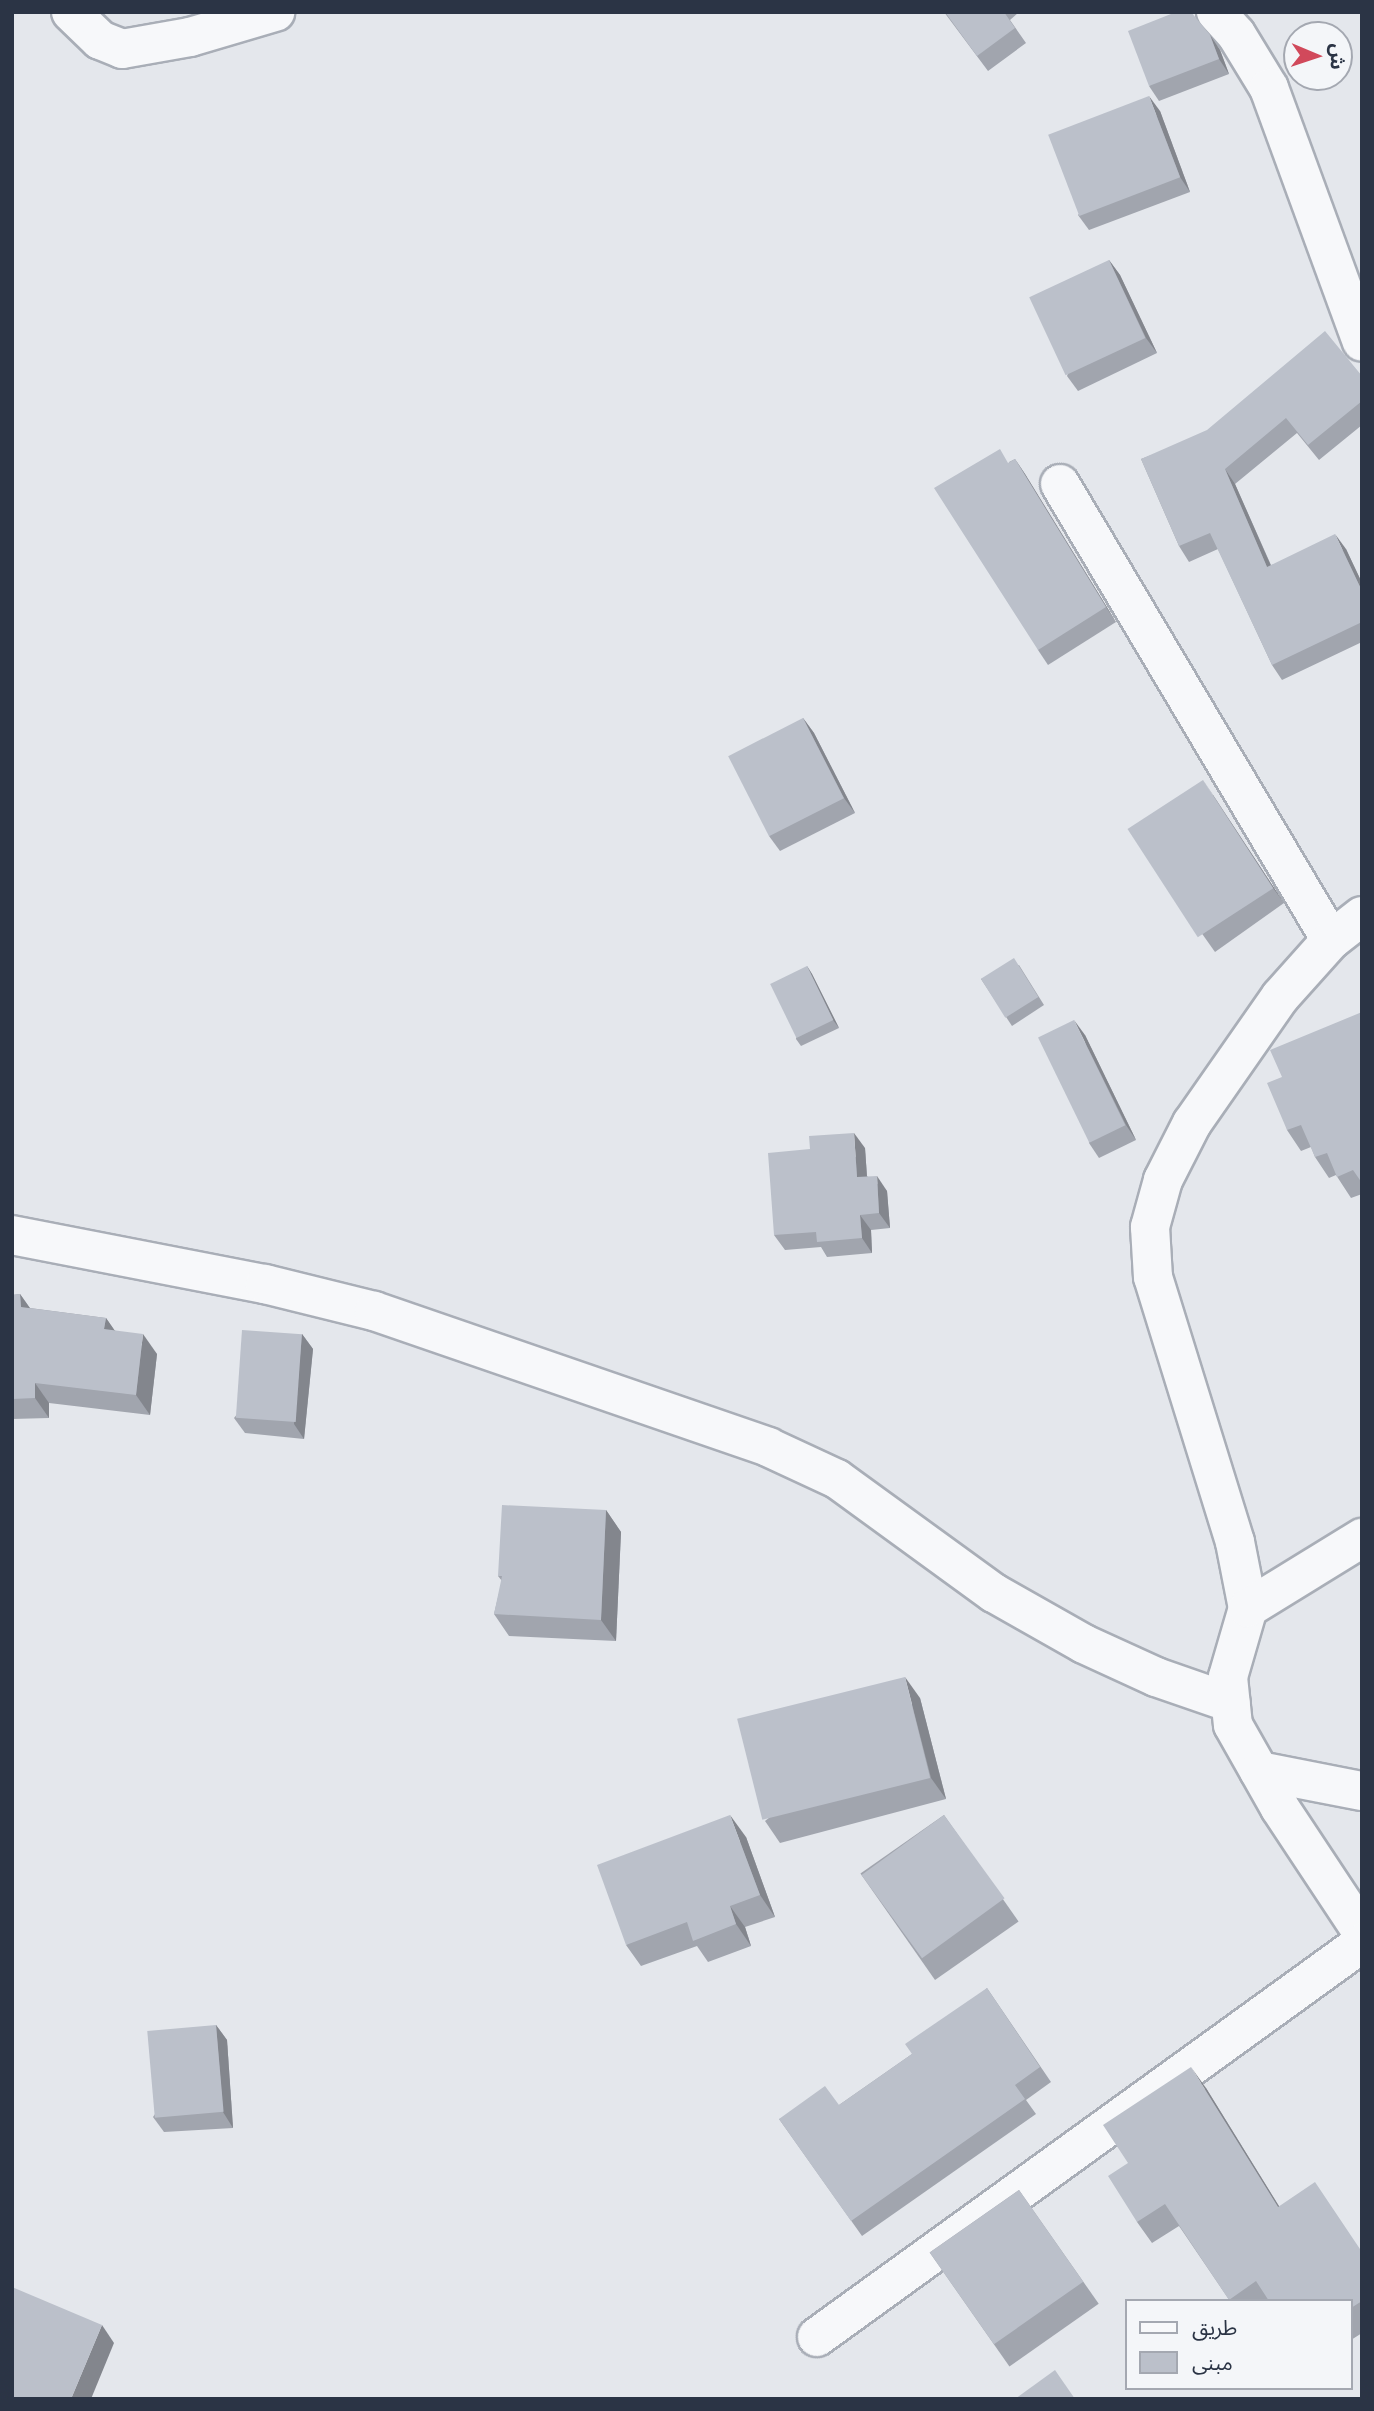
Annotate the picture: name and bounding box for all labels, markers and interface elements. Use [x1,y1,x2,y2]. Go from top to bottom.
north arrow [1283,21,1353,91]
text: ش [1327,43,1348,70]
legend [1126,2299,1353,2390]
text: طريق [1192,2316,1237,2339]
text: مبنى [1192,2351,1233,2374]

